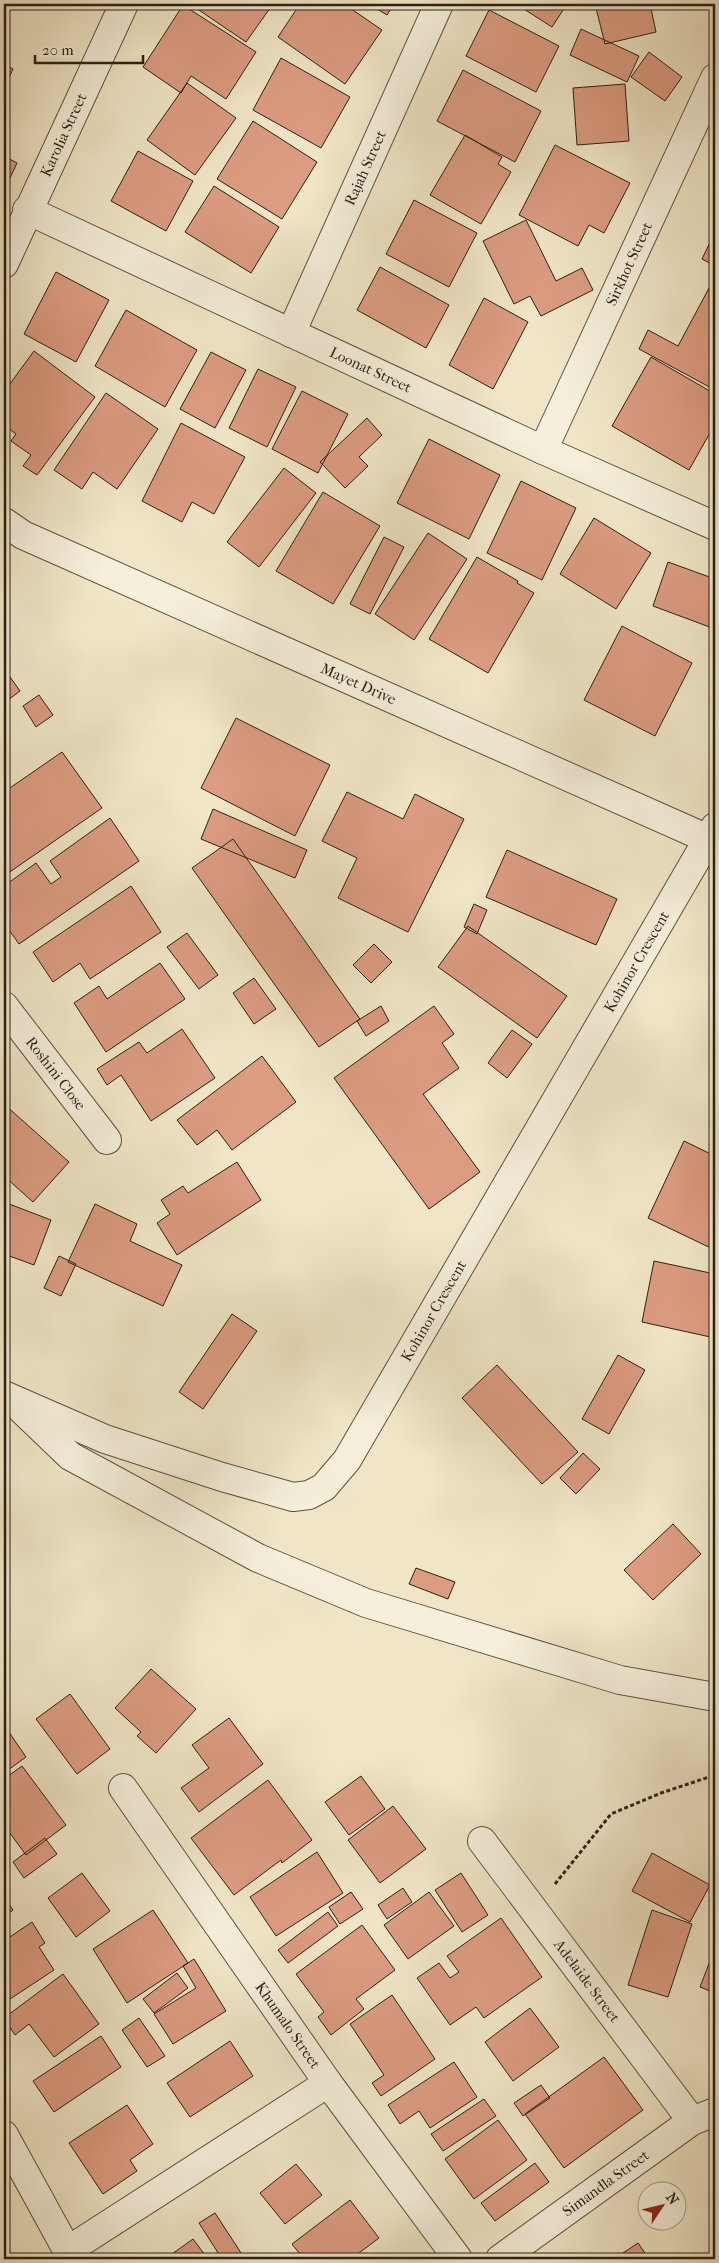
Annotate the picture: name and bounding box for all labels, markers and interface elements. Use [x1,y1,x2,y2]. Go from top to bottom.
scale bar [35,32,142,64]
text: 20 m [42,41,74,59]
street label: Karolia Street [36,90,91,180]
street label: Rajah Street [341,127,390,208]
street label: Sirkhot Street [602,219,656,309]
street label: Loonat Street [327,343,415,397]
street label: Mayet Drive [318,659,400,709]
street label: Kohinor Crescent [600,907,673,1015]
street label: Roshini Close [22,1033,90,1114]
street label: Kohinor Crescent [397,1257,470,1365]
street label: Adelaide Street [549,1935,624,2027]
street label: Khumalo Street [252,1978,325,2073]
street label: Simandla Street [559,2146,653,2220]
north arrow [636,2180,686,2230]
text: N [662,2190,682,2208]

